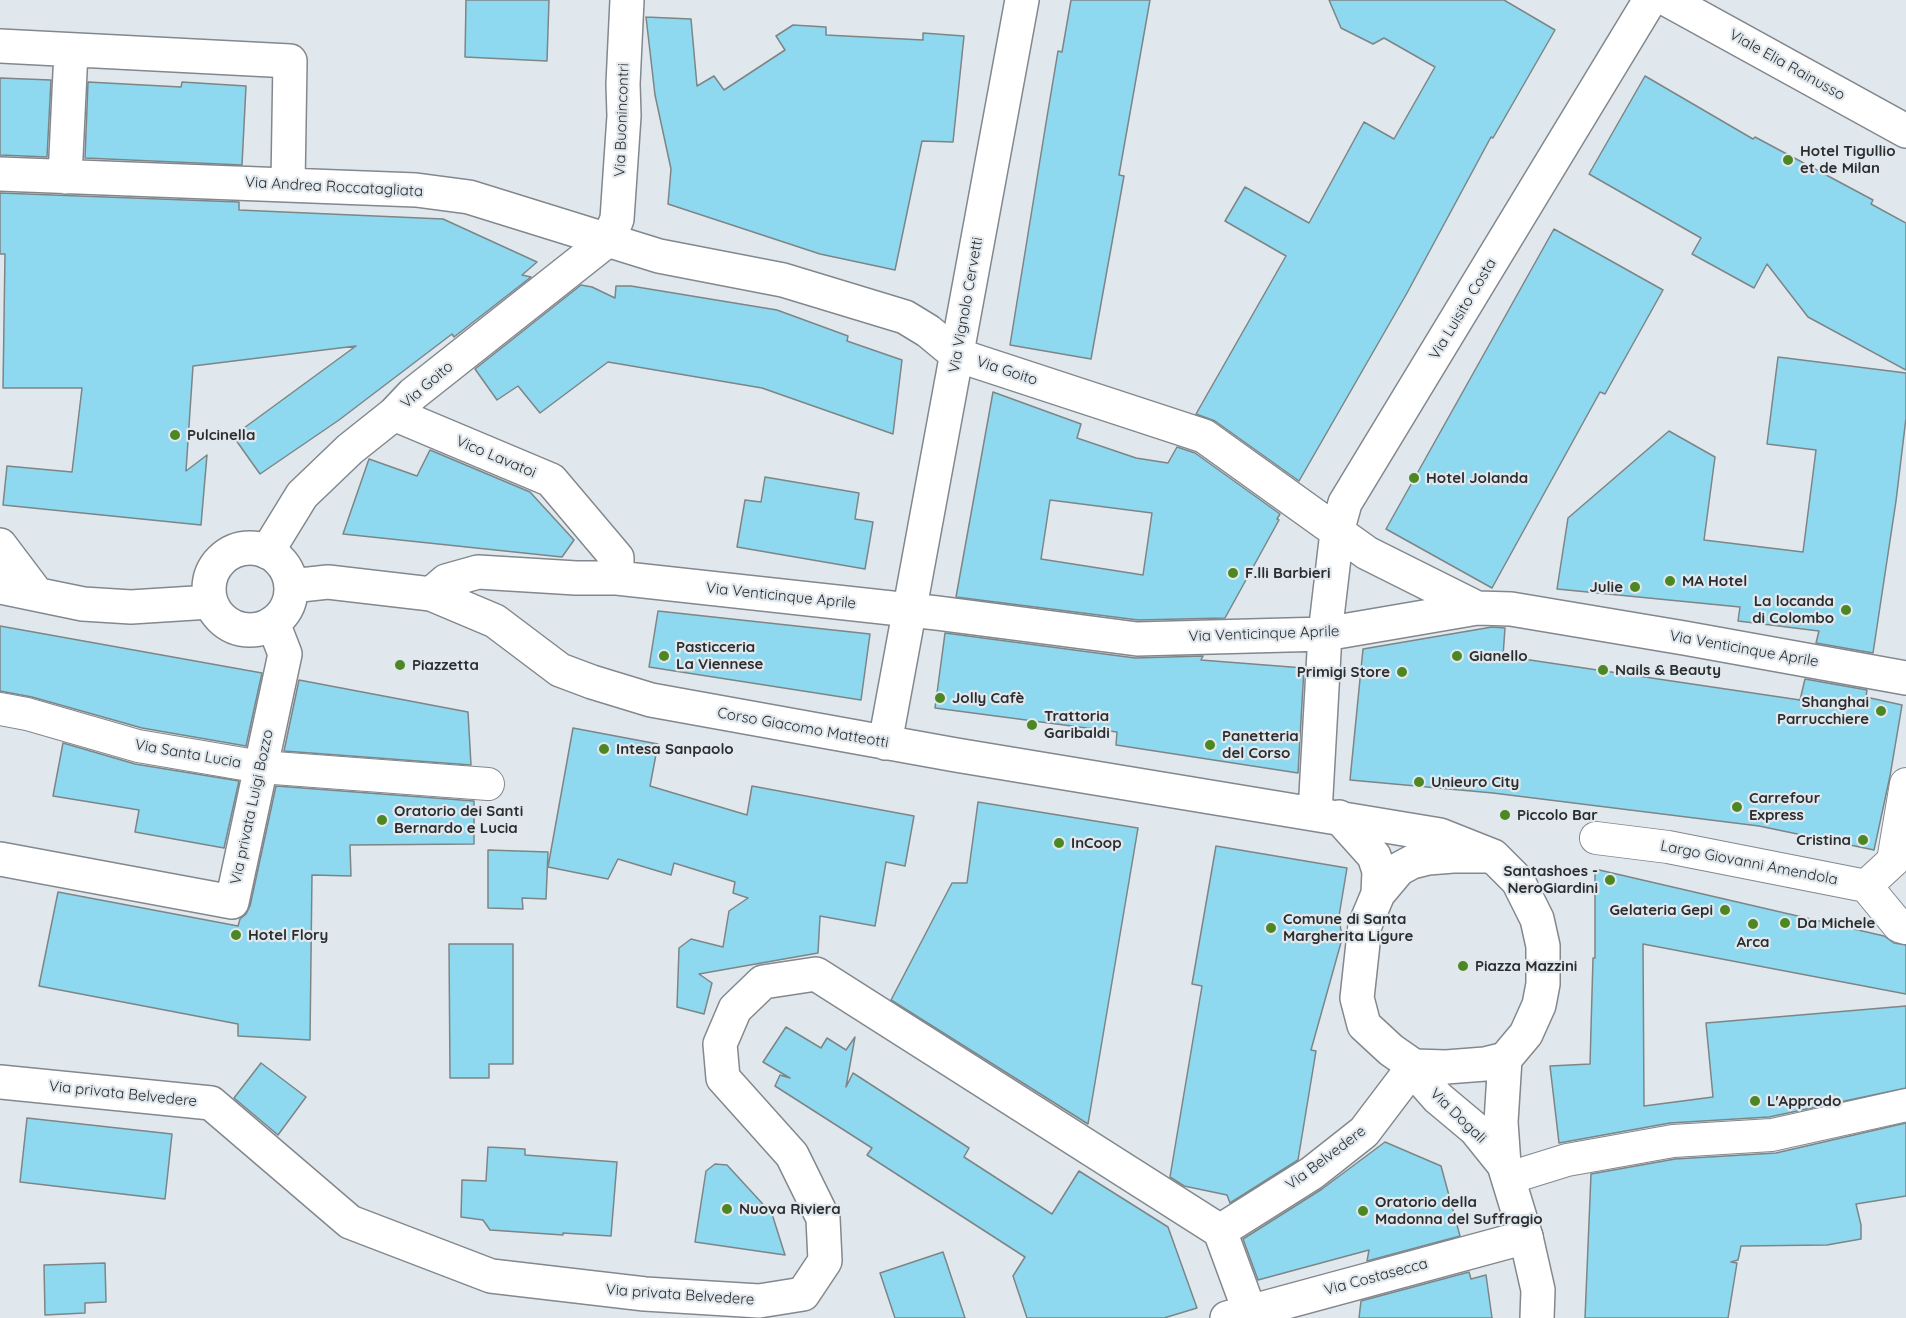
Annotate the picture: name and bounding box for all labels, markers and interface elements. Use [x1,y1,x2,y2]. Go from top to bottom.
street label: Viale Elia Rainusso [1726,26,1848,104]
street label: Via Buonincontri [611,63,633,177]
place label: Hotel Tigullio et de Milan [1800,142,1895,177]
marker: Hotel Tigullio et de Milan [1781,153,1795,167]
street label: Via Andrea Roccatagliata [245,173,423,201]
street label: Via Vignolo Cervetti [945,236,987,374]
street label: Via Luisito Costa [1426,255,1500,363]
street label: Via Goito [974,353,1040,389]
street label: Via Goito [397,357,457,413]
place label: Pulcinella [187,426,255,444]
marker: Pulcinella [168,428,182,442]
street label: Vico Lavatoi [453,432,539,482]
place label: Hotel Jolanda [1426,469,1528,487]
marker: Hotel Jolanda [1407,471,1421,485]
place label: F.lli Barbieri [1245,564,1331,582]
marker: F.lli Barbieri [1226,566,1240,580]
place label: MA Hotel [1682,572,1747,590]
marker: MA Hotel [1663,574,1677,588]
place label: Julie [1589,578,1623,596]
street label: Via Venticinque Aprile [705,579,857,613]
marker: Julie [1628,580,1642,594]
place label: La locanda di Colombo [1752,592,1834,627]
marker: La locanda di Colombo [1839,603,1853,617]
street label: Via Venticinque Aprile [1188,622,1340,646]
street label: Via Venticinque Aprile [1668,627,1820,671]
place label: Pasticceria La Viennese [676,638,763,673]
place label: Gianello [1469,647,1527,665]
marker: Pasticceria La Viennese [657,649,671,663]
marker: Gianello [1450,649,1464,663]
place label: Piazzetta [412,656,479,674]
marker: Piazzetta [393,658,407,672]
place label: Nails & Beauty [1615,661,1721,679]
place label: Primigi Store [1297,663,1390,681]
marker: Nails & Beauty [1596,663,1610,677]
marker: Primigi Store [1395,665,1409,679]
place label: Jolly Cafè [952,689,1024,707]
marker: Jolly Cafè [933,691,947,705]
place label: Shanghai Parrucchiere [1777,693,1869,728]
street label: Corso Giacomo Matteotti [716,704,890,752]
marker: Shanghai Parrucchiere [1874,704,1888,718]
place label: Trattoria Garibaldi [1044,707,1110,742]
marker: Trattoria Garibaldi [1025,718,1039,732]
place label: Panetteria del Corso [1222,727,1299,762]
street label: Via privata Luigi Bozzo [227,728,277,886]
street label: Via Santa Lucia [134,736,242,772]
marker: Panetteria del Corso [1203,738,1217,752]
place label: Intesa Sanpaolo [616,740,734,758]
marker: Intesa Sanpaolo [597,742,611,756]
place label: Unieuro City [1431,773,1519,791]
marker: Unieuro City [1412,775,1426,789]
place label: Carrefour Express [1749,789,1820,824]
marker: Carrefour Express [1730,800,1744,814]
place label: Oratorio dei Santi Bernardo e Lucia [394,802,523,837]
place label: Piccolo Bar [1517,806,1598,824]
marker: Piccolo Bar [1498,808,1512,822]
marker: Oratorio dei Santi Bernardo e Lucia [375,813,389,827]
place label: Cristina [1796,831,1851,849]
marker: Cristina [1856,833,1870,847]
place label: InCoop [1071,834,1122,852]
marker: InCoop [1052,836,1066,850]
street label: Largo Giovanni Amendola [1659,837,1839,889]
place label: Santashoes - NeroGiardini [1504,862,1598,897]
marker: Santashoes - NeroGiardini [1603,873,1617,887]
place label: Gelateria Gepi [1609,901,1713,919]
marker: Gelateria Gepi [1718,903,1732,917]
place label: Comune di Santa Margherita Ligure [1283,910,1413,945]
place label: Da Michele [1797,914,1875,932]
marker: Da Michele [1778,916,1792,930]
marker: Arca [1746,917,1760,931]
marker: Comune di Santa Margherita Ligure [1264,921,1278,935]
place label: Hotel Flory [248,926,328,944]
marker: Hotel Flory [229,928,243,942]
place label: Arca [1737,933,1769,951]
place label: Piazza Mazzini [1475,957,1577,975]
marker: Piazza Mazzini [1456,959,1470,973]
street label: Via privata Belvedere [48,1077,198,1111]
street label: Via Dogali [1426,1085,1490,1147]
place label: L'Approdo [1767,1092,1841,1110]
marker: L'Approdo [1748,1094,1762,1108]
street label: Via Belvedere [1282,1122,1370,1194]
place label: Oratorio della Madonna del Suffragio [1375,1193,1543,1228]
place label: Nuova Riviera [739,1200,841,1218]
marker: Nuova Riviera [720,1202,734,1216]
marker: Oratorio della Madonna del Suffragio [1356,1204,1370,1218]
street label: Via Costasecca [1322,1255,1430,1299]
street label: Via privata Belvedere [605,1281,755,1309]

